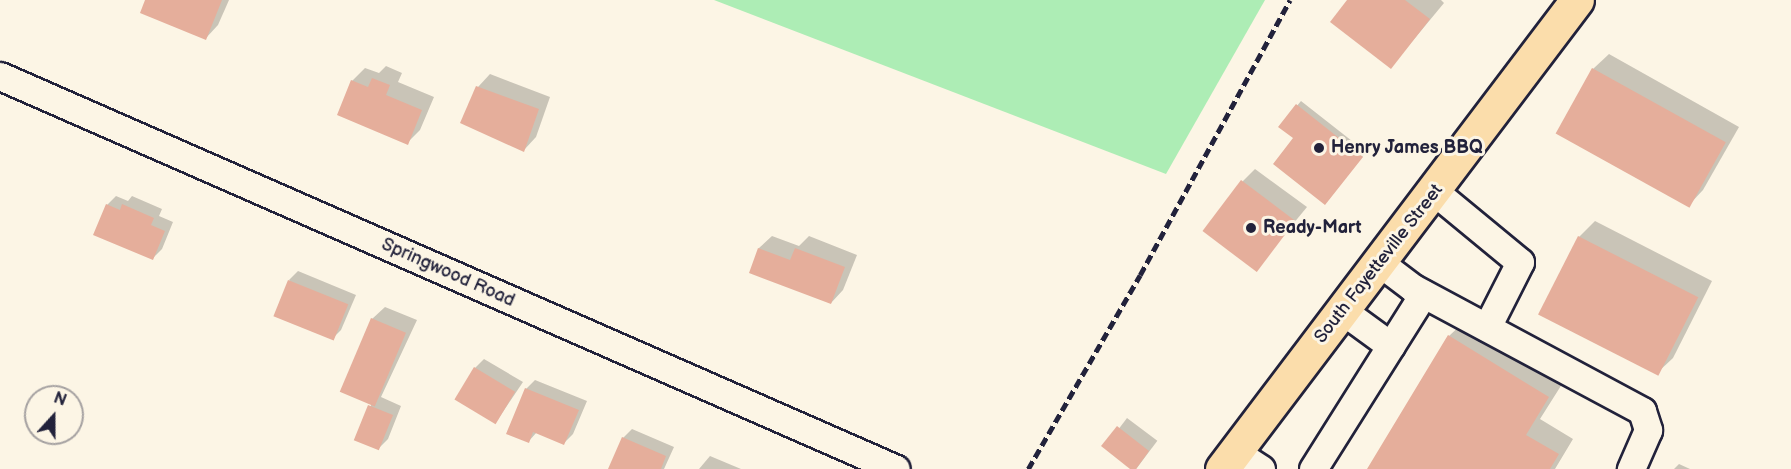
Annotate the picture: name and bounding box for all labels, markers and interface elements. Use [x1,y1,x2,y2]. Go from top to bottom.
place label: Henry James BBQ [1331,137,1483,159]
marker: Henry James BBQ [1312,141,1326,155]
street label: South Fayetteville Street [1310,180,1448,348]
place label: Ready-Mart [1263,217,1361,239]
marker: Ready-Mart [1244,221,1258,235]
street label: Springwood Road [378,234,518,312]
north arrow [24,385,84,445]
text: N [51,389,69,411]

